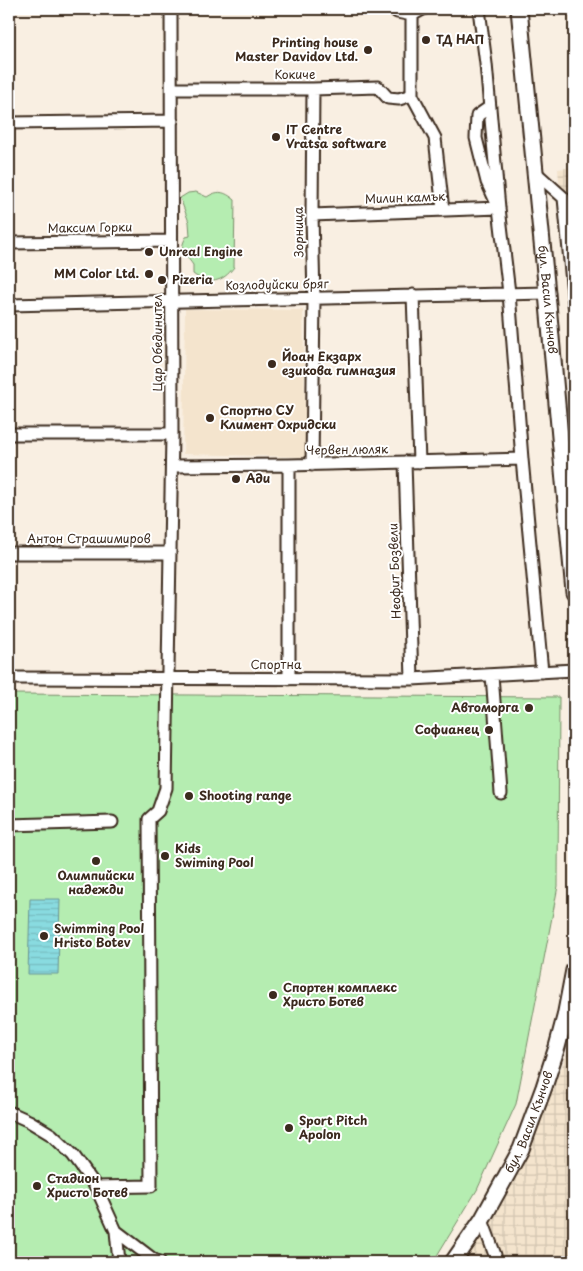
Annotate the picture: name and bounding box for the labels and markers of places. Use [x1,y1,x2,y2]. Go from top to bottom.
place label: ТД НАП [436,30,484,48]
place label: Printing house Master Davidov Ltd. [235,33,358,65]
marker: ТД НАП [420,34,432,46]
marker: Printing house Master Davidov Ltd. [362,44,374,56]
place label: IT Centre Vratsa software [286,120,387,152]
marker: IT Centre Vratsa software [270,131,282,143]
place label: Unreal Engine [159,242,243,260]
marker: Unreal Engine [143,246,155,258]
place label: MM Color Ltd. [54,264,139,282]
marker: MM Color Ltd. [143,268,155,280]
place label: Pizeria [172,270,214,288]
marker: Pizeria [156,274,168,286]
place label: Йоан Екзарх езикова гимназия [282,347,396,379]
marker: Йоан Екзарх езикова гимназия [266,358,278,370]
place label: Спортно СУ Климент Охридски [220,401,336,433]
marker: Спортно СУ Климент Охридски [204,412,216,424]
place label: Ади [246,469,270,487]
marker: Ади [230,473,242,485]
place label: Автоморга [451,698,519,716]
marker: Автоморга [523,702,535,714]
place label: Софианец [415,720,480,738]
marker: Софианец [483,724,495,736]
place label: Shooting range [199,786,292,804]
marker: Shooting range [183,790,195,802]
place label: Kids Swiming Pool [175,839,254,871]
marker: Kids Swiming Pool [159,850,171,862]
marker: Олимпийски надежди [90,855,102,867]
place label: Олимпийски надежди [58,866,134,898]
place label: Swimming Pool Hristo Botev [54,919,144,951]
marker: Swimming Pool Hristo Botev [38,930,50,942]
place label: Спортен комплекс Христо Ботев [283,978,397,1010]
marker: Спортен комплекс Христо Ботев [267,989,279,1001]
place label: Sport Pitch Apolon [298,1111,367,1143]
marker: Sport Pitch Apolon [283,1122,295,1134]
place label: Стадион Христо Ботев [47,1169,128,1201]
marker: Стадион Христо Ботев [31,1180,43,1192]

